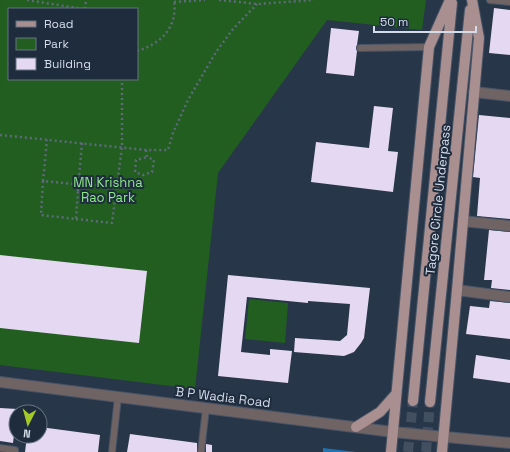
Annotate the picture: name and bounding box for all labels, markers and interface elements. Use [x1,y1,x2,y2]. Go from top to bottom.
legend [8,8,138,80]
scale bar [374,8,476,34]
text: 50 m [380,14,408,30]
text: Road [44,16,73,32]
text: Park [44,36,69,52]
text: Building [44,56,91,72]
street label: Tagore Circle Underpass [422,124,454,276]
park label: MN Krishna Rao Park [73,174,143,206]
street label: B P Wadia Road [174,383,272,411]
north arrow [8,404,48,444]
text: N [23,427,31,441]

